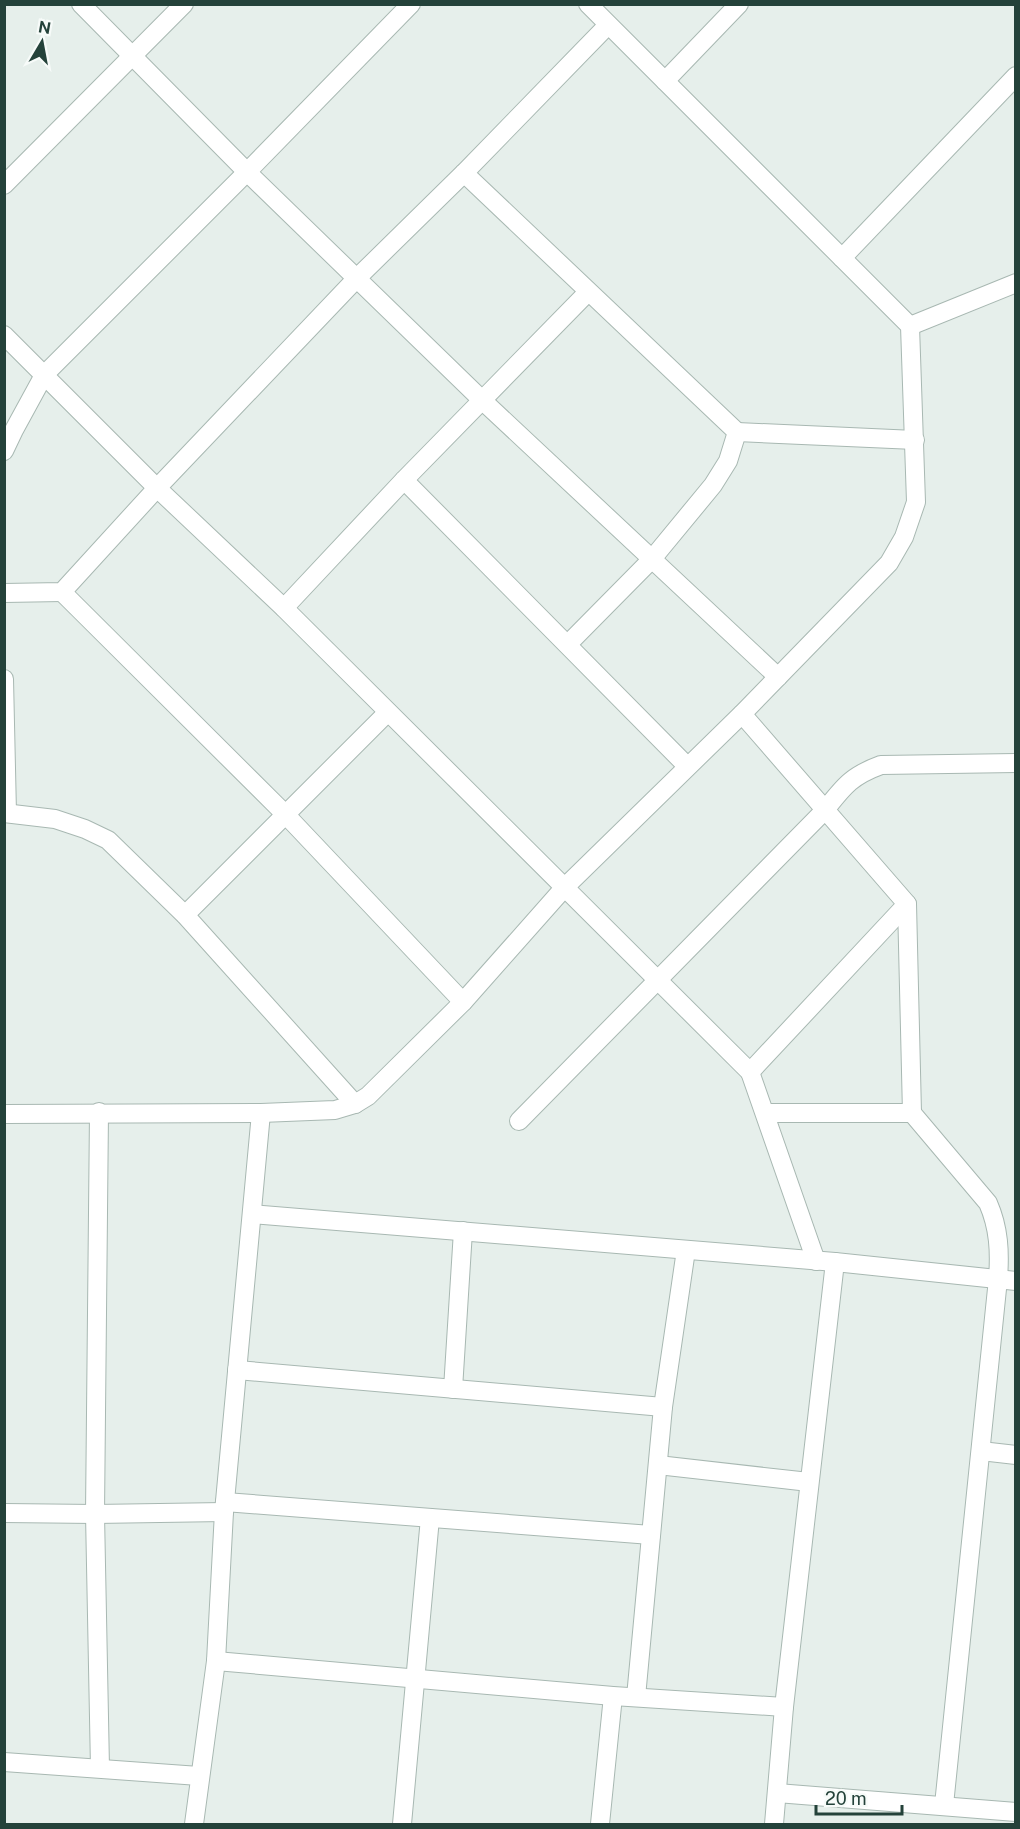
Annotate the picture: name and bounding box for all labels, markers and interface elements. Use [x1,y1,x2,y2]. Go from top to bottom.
north arrow [12,12,72,72]
text: N [37,17,52,38]
scale bar [816,1778,902,1816]
text: 20 m [825,1788,867,1809]

